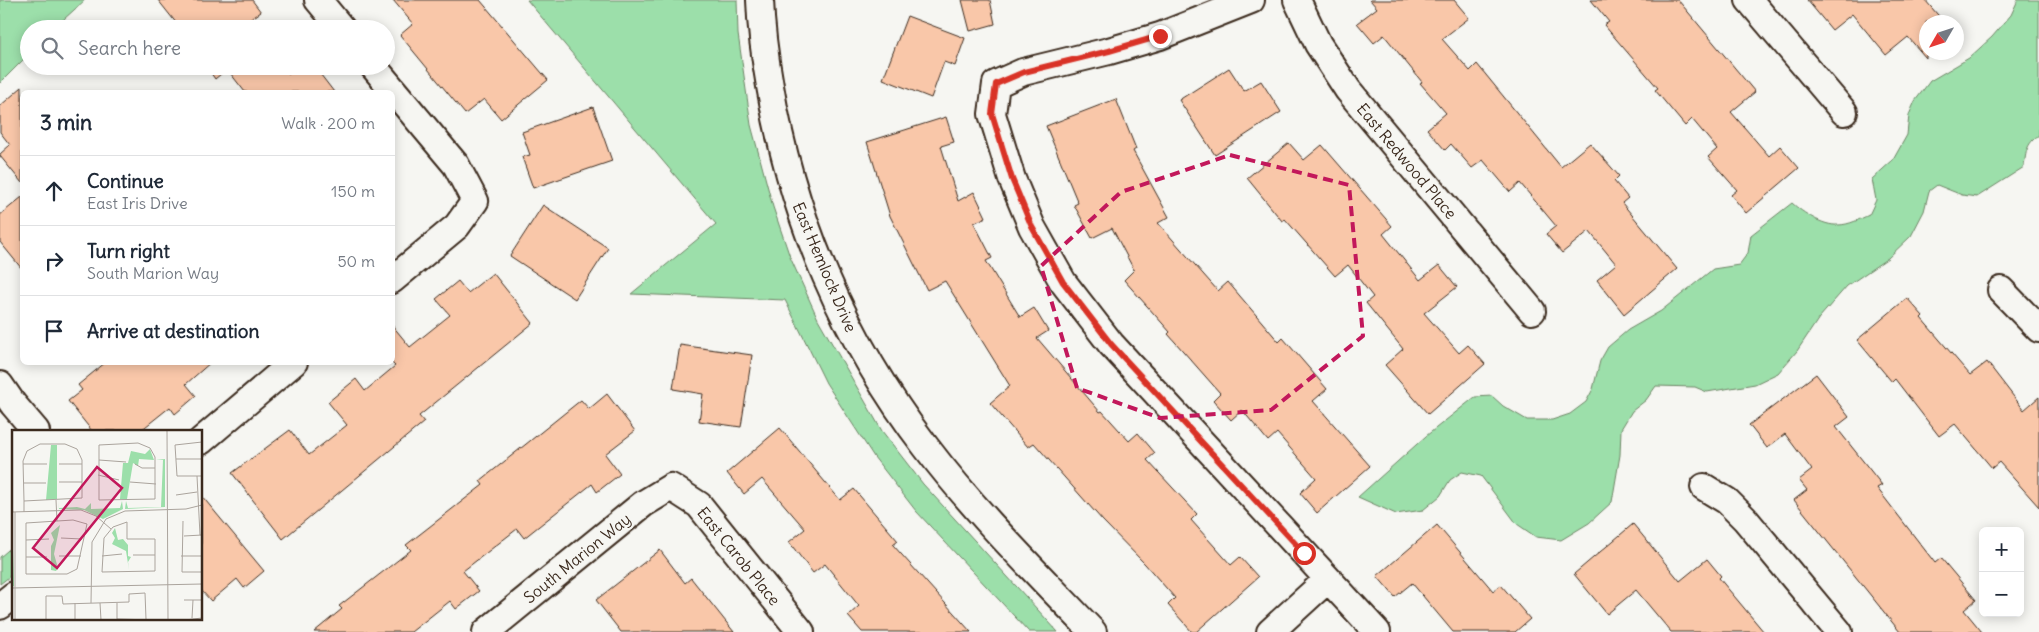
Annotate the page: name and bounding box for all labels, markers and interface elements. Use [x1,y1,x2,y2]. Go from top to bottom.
north arrow [1919,15,1964,60]
search box [20,20,395,75]
route end [1149,25,1172,48]
icon: search [38,34,66,62]
text: Search here [78,36,181,60]
street label: East Redwood Place [1353,99,1461,223]
text: 3 min [40,109,92,136]
text: Walk · 200 m [281,113,375,133]
text: Continue [87,169,164,193]
icon: ahead [40,177,68,205]
text: 150 m [331,181,375,201]
text: East Iris Drive [87,193,188,213]
street label: East Hemlock Drive [789,199,861,335]
text: Turn right [87,239,170,263]
icon: right [40,247,68,275]
text: 50 m [337,251,375,271]
text: South Marion Way [87,263,219,283]
icon: arrive [40,317,68,345]
text: Arrive at destination [87,319,260,343]
inset map [12,430,202,620]
street label: East Carob Place [693,503,785,609]
street label: South Marion Way [519,509,635,607]
map controls [1979,527,2024,617]
button: + [1979,527,2024,572]
route start [1293,542,1316,565]
button: − [1979,572,2024,617]

